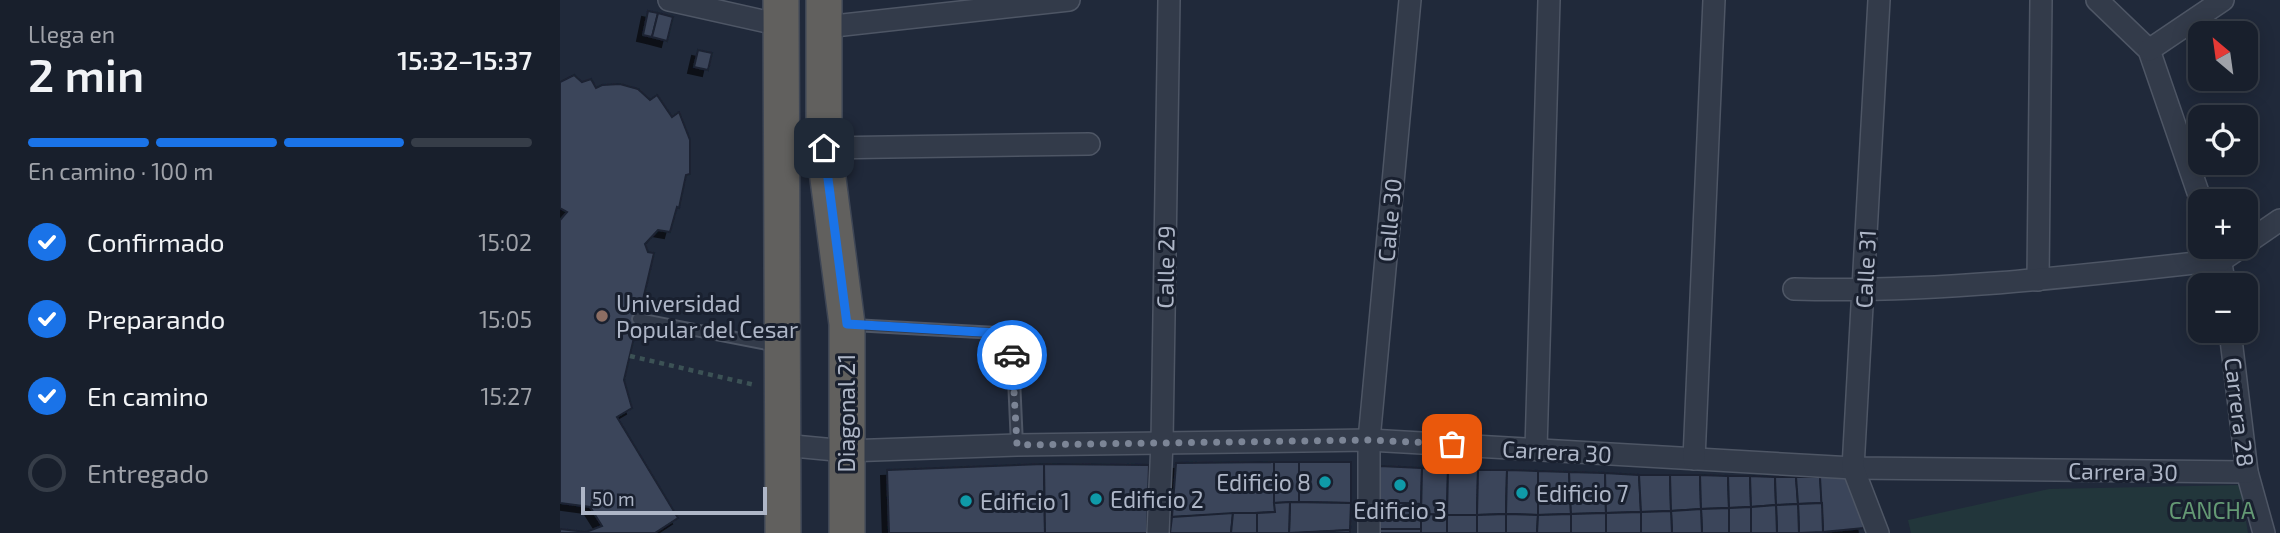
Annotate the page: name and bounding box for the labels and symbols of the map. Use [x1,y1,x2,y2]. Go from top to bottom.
north arrow [2188,21,2258,91]
pin [794,118,854,178]
street label: Calle 30 [1371,177,1407,263]
street label: Calle 29 [1150,225,1180,309]
street label: Calle 31 [1849,229,1881,309]
place label: Universidad Popular del Cesar [616,289,798,343]
marker: Universidad Popular del Cesar [594,308,610,324]
courier [977,320,1047,390]
street label: Diagonal 21 [832,354,860,472]
street label: Carrera 28 [2219,356,2261,468]
pin [1422,414,1482,474]
street label: Carrera 30 [1501,434,1613,468]
street label: Carrera 30 [2068,456,2178,486]
place label: Edificio 8 [1216,468,1311,496]
marker: Edificio 8 [1317,474,1333,490]
marker: Edificio 3 [1392,477,1408,493]
place label: Edificio 7 [1536,479,1629,507]
scale bar [581,484,766,516]
place label: Edificio 2 [1110,485,1204,513]
marker: Edificio 7 [1514,485,1530,501]
place label: Edificio 1 [980,487,1070,515]
marker: Edificio 2 [1088,491,1104,507]
marker: Edificio 1 [958,493,974,509]
place label: Edificio 3 [1353,496,1447,524]
park label: CANCHA [2169,496,2256,524]

